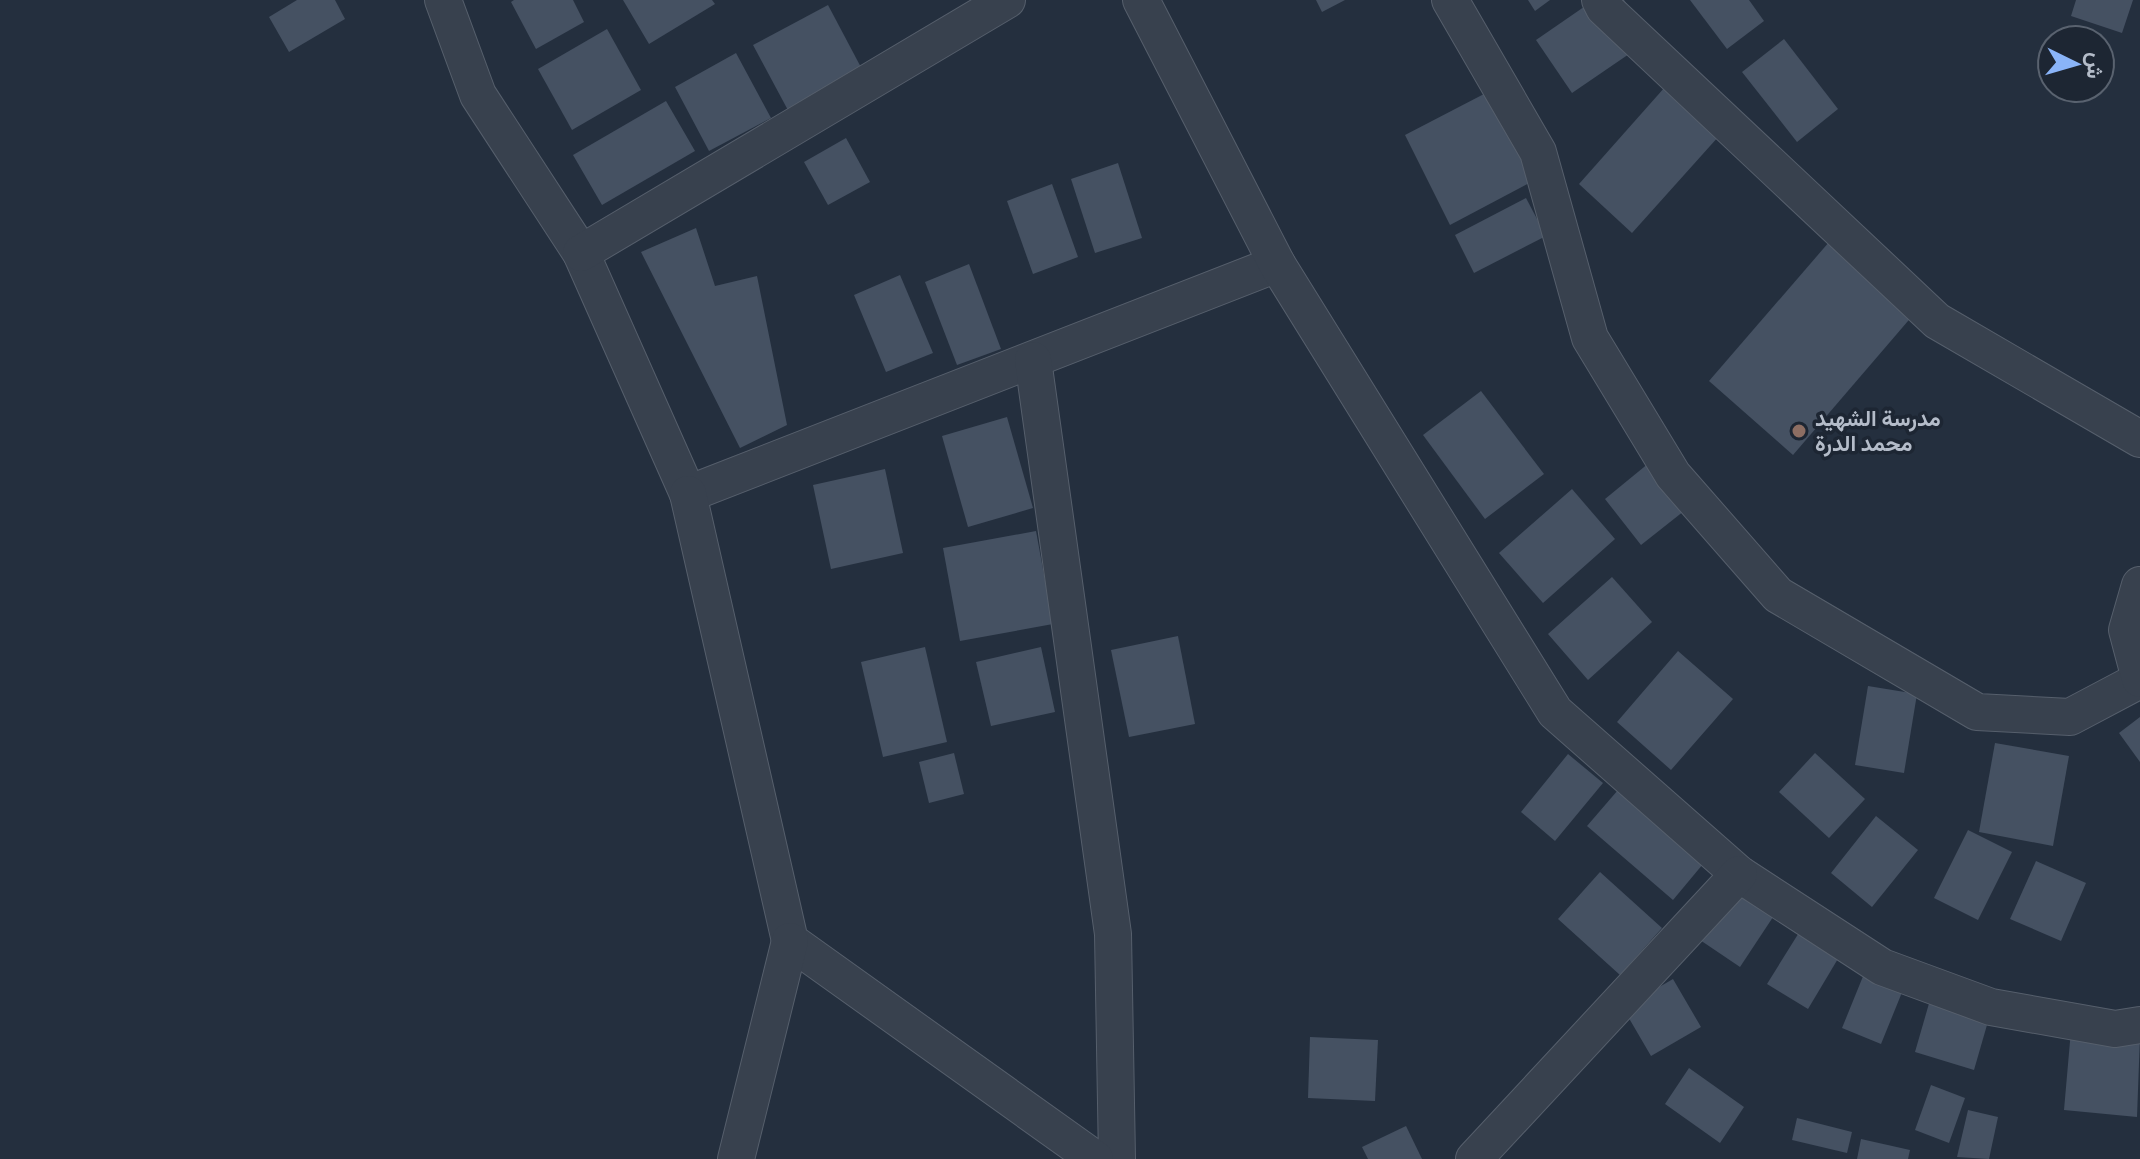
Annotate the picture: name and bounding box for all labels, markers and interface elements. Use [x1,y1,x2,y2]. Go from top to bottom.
north arrow [2036,24,2116,104]
text: ش [2079,51,2112,80]
place label: مدرسة الشهيد محمد الدرة [1815,403,1941,459]
marker: مدرسة الشهيد محمد الدرة [1790,422,1808,440]

